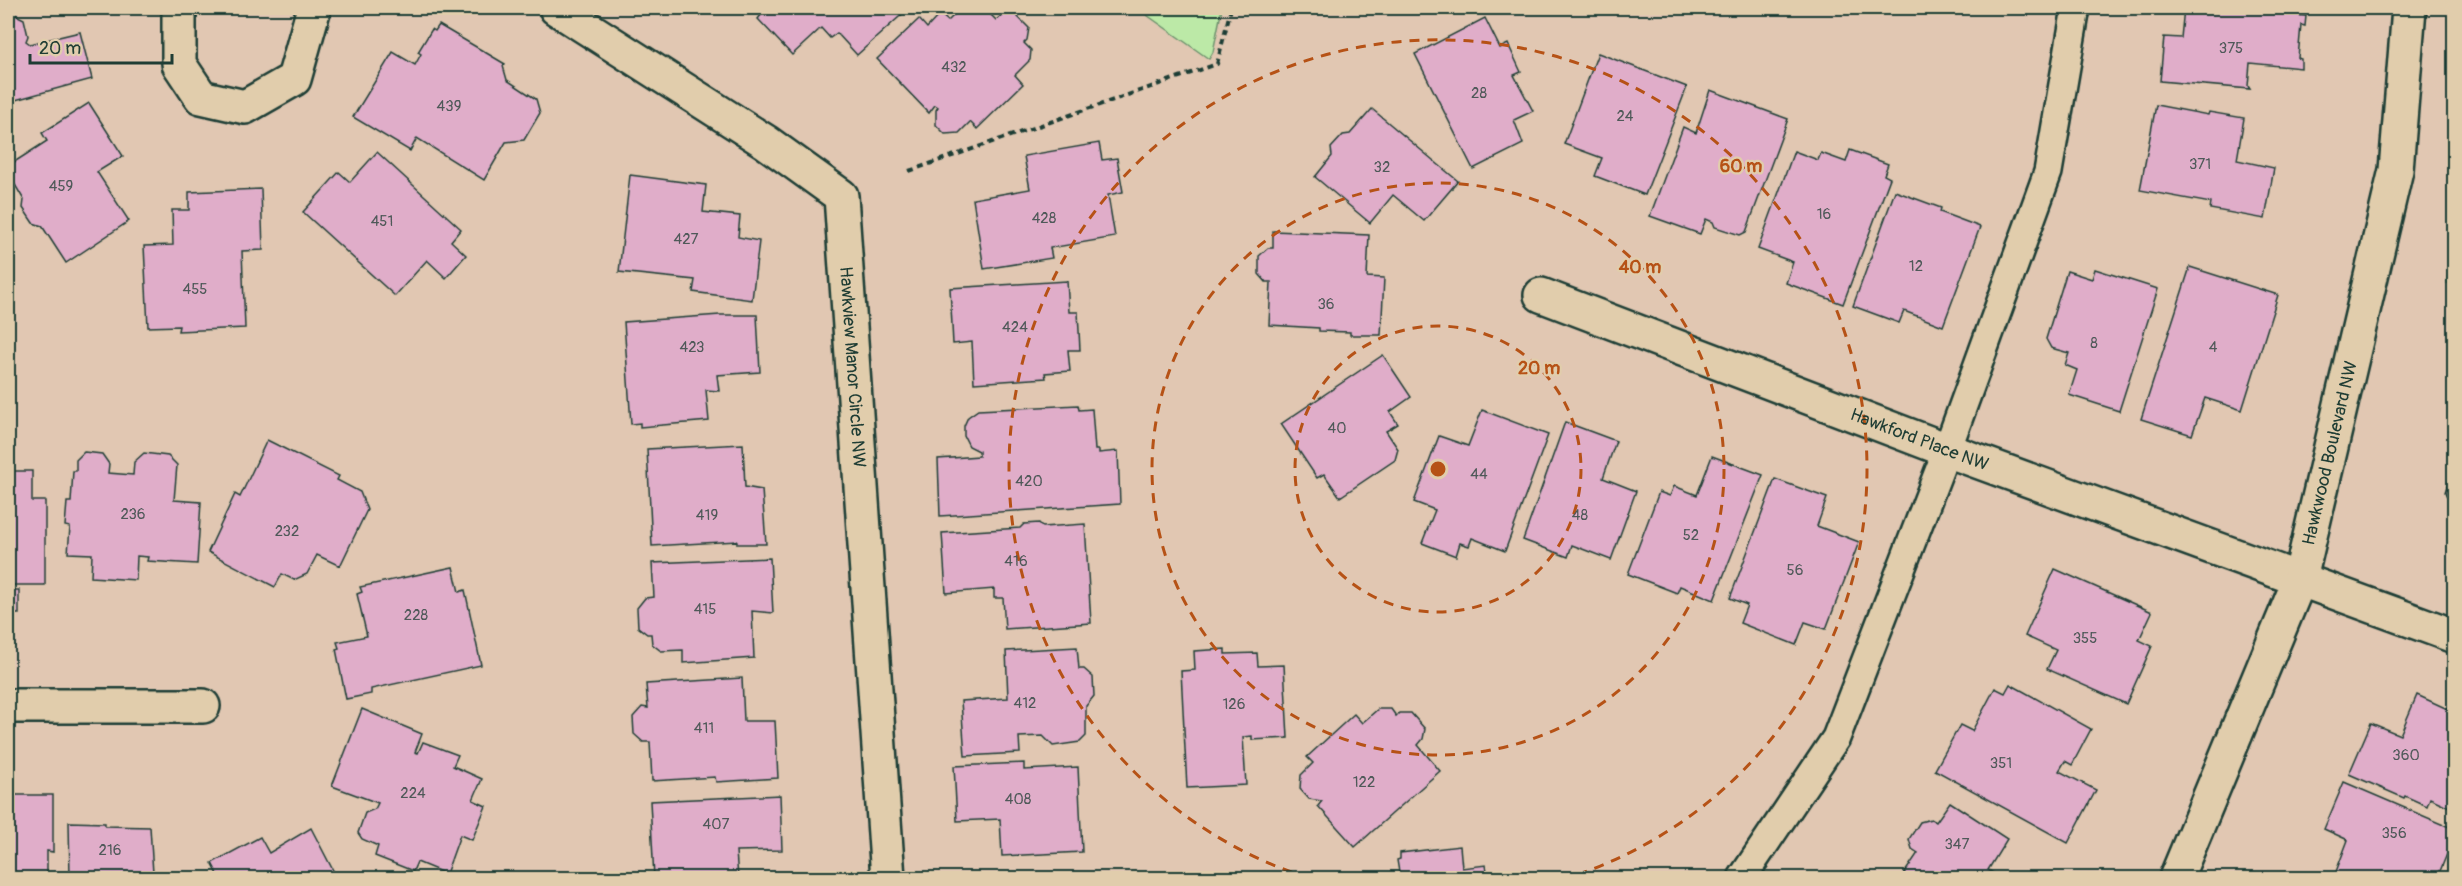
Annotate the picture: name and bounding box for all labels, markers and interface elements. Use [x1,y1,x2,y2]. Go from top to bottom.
scale bar [30,27,172,65]
text: 20 m [39,37,81,60]
house number: 375 [2219,39,2243,58]
house number: 432 [941,58,967,77]
house number: 28 [1471,84,1487,103]
house number: 439 [437,97,461,116]
house number: 24 [1616,107,1634,126]
text: 60 m [1720,155,1762,178]
house number: 371 [2189,155,2211,174]
house number: 32 [1374,158,1390,177]
house number: 459 [49,177,73,196]
house number: 16 [1817,205,1831,224]
house number: 428 [1032,209,1057,228]
house number: 451 [371,212,393,231]
house number: 427 [673,230,699,249]
text: 40 m [1619,256,1661,279]
house number: 12 [1909,257,1923,276]
street label: Hawkview Manor Circle NW [834,266,871,468]
house number: 455 [183,280,207,299]
house number: 36 [1317,295,1335,314]
house number: 424 [1002,318,1028,337]
house number: 8 [2090,334,2098,353]
house number: 423 [679,338,705,357]
house number: 4 [2209,338,2218,357]
text: 20 m [1518,357,1560,380]
street label: Hawkwood Boulevard NW [2297,359,2363,548]
street label: Hawkford Place NW [1847,403,1992,476]
house number: 40 [1328,419,1346,438]
centre of rings [1428,459,1448,479]
house number: 44 [1470,465,1488,484]
house number: 420 [1015,472,1043,491]
house number: 236 [120,505,146,524]
house number: 419 [696,506,718,525]
house number: 48 [1572,506,1589,525]
house number: 232 [275,522,299,541]
house number: 52 [1683,526,1699,545]
house number: 416 [1004,552,1028,571]
house number: 56 [1787,561,1803,580]
house number: 415 [694,600,716,619]
house number: 228 [404,606,429,625]
house number: 355 [2073,629,2097,648]
house number: 412 [1014,694,1036,713]
house number: 126 [1223,695,1245,714]
house number: 411 [694,719,714,738]
house number: 360 [2392,746,2420,765]
house number: 351 [1990,754,2012,773]
house number: 122 [1353,773,1375,792]
house number: 224 [400,784,426,803]
house number: 408 [1005,790,1032,809]
house number: 407 [703,815,729,834]
house number: 356 [2381,824,2407,843]
house number: 347 [1944,835,1970,854]
house number: 216 [99,841,121,860]

